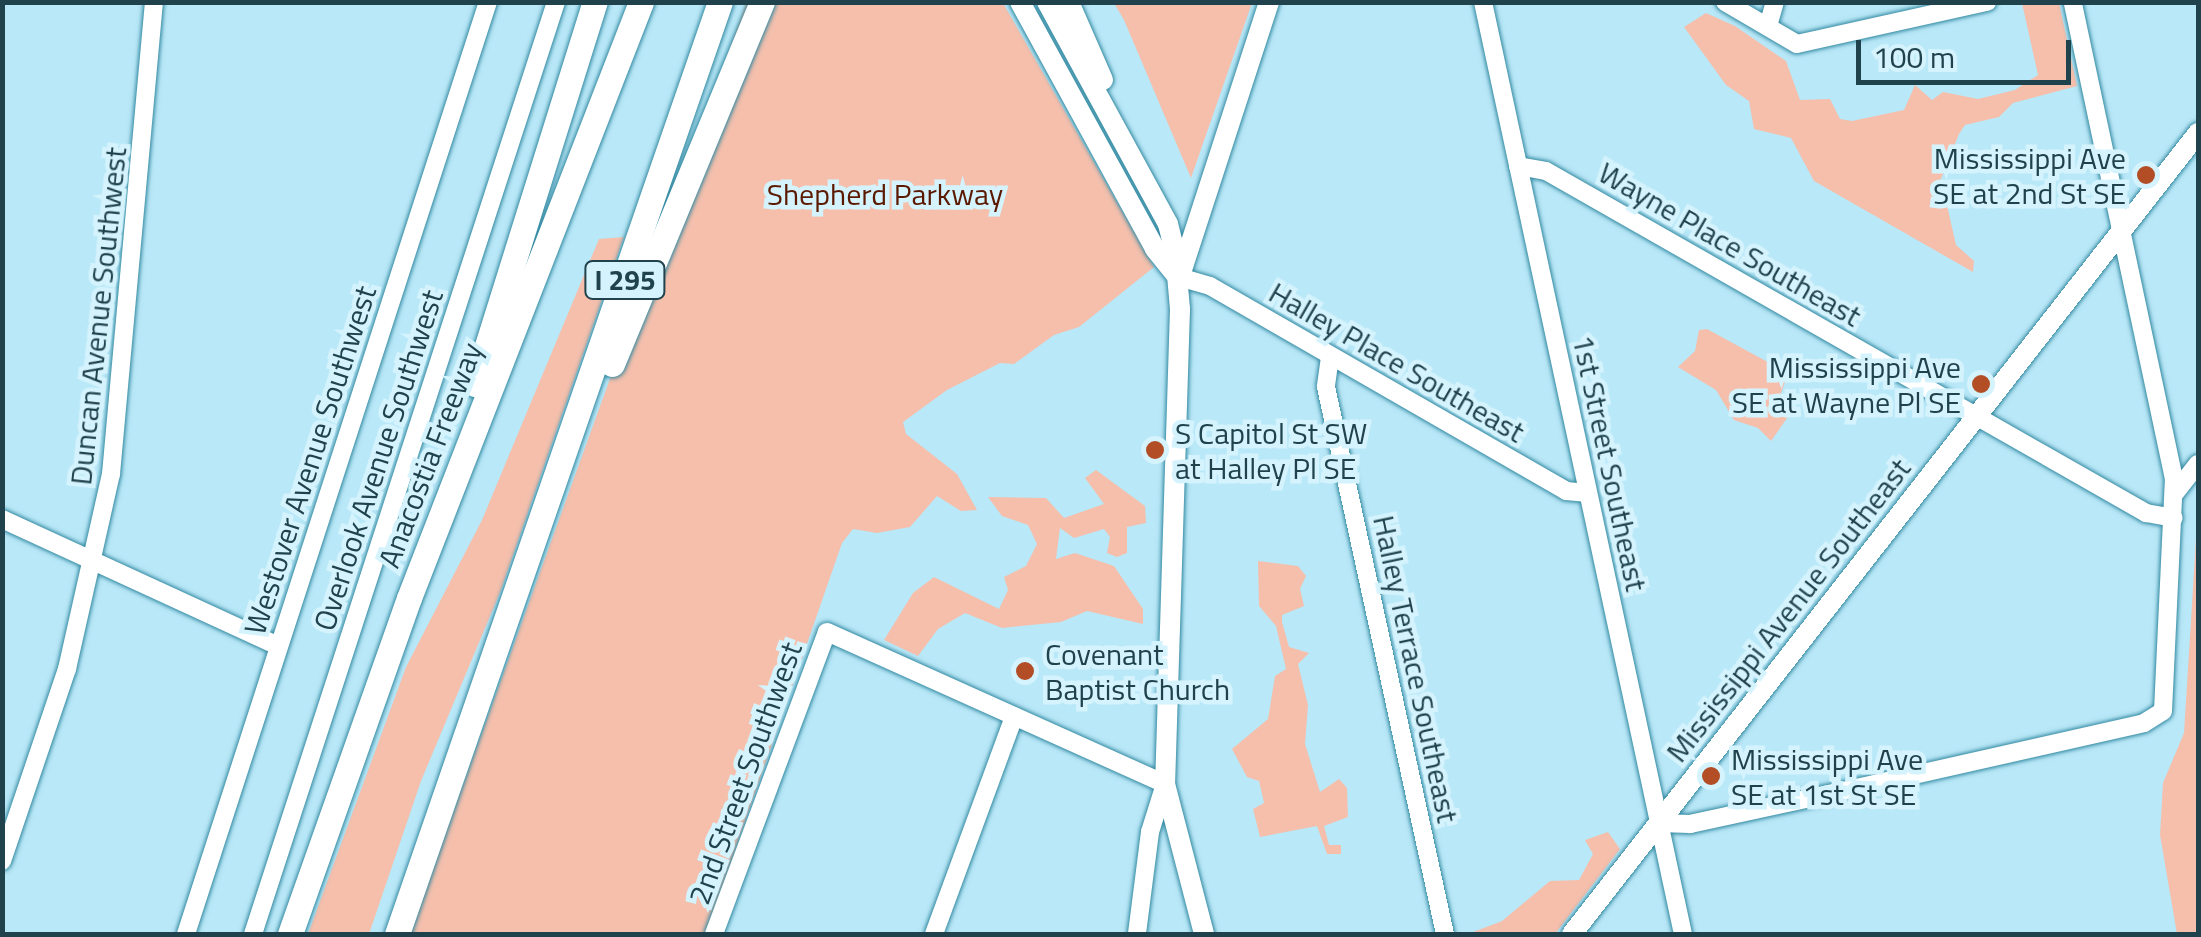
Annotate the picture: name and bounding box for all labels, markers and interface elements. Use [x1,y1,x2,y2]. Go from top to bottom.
scale bar [1861,20,2076,82]
text: 100 m [1873,34,1955,80]
place label: Mississippi Ave SE at 2nd St SE [1933,140,2126,210]
street label: Duncan Avenue Southwest [62,145,134,487]
street label: Wayne Place Southeast [1592,154,1868,334]
marker: Mississippi Ave SE at 2nd St SE [2135,164,2157,186]
park label: Shepherd Parkway [767,176,1003,212]
road number: I 295 [582,257,668,303]
street label: Halley Place Southeast [1263,274,1531,450]
street label: Westover Avenue Southwest [237,281,383,639]
street label: Overlook Avenue Southwest [306,285,450,635]
street label: 1st Street Southeast [1565,332,1655,594]
street label: Anacostia Freeway [371,338,489,572]
place label: Mississippi Ave SE at Wayne Pl SE [1732,349,1961,420]
marker: Mississippi Ave SE at Wayne Pl SE [1970,373,1992,395]
place label: S Capitol St SW at Halley Pl SE [1175,415,1367,486]
marker: S Capitol St SW at Halley Pl SE [1144,439,1166,461]
street label: Mississippi Avenue Southeast [1658,451,1918,769]
street label: Halley Terrace Southeast [1366,512,1466,826]
place label: Covenant Baptist Church [1045,636,1230,706]
street label: 2nd Street Southwest [681,637,809,909]
marker: Covenant Baptist Church [1014,660,1036,682]
place label: Mississippi Ave SE at 1st St SE [1731,741,1923,812]
marker: Mississippi Ave SE at 1st St SE [1700,765,1722,787]

